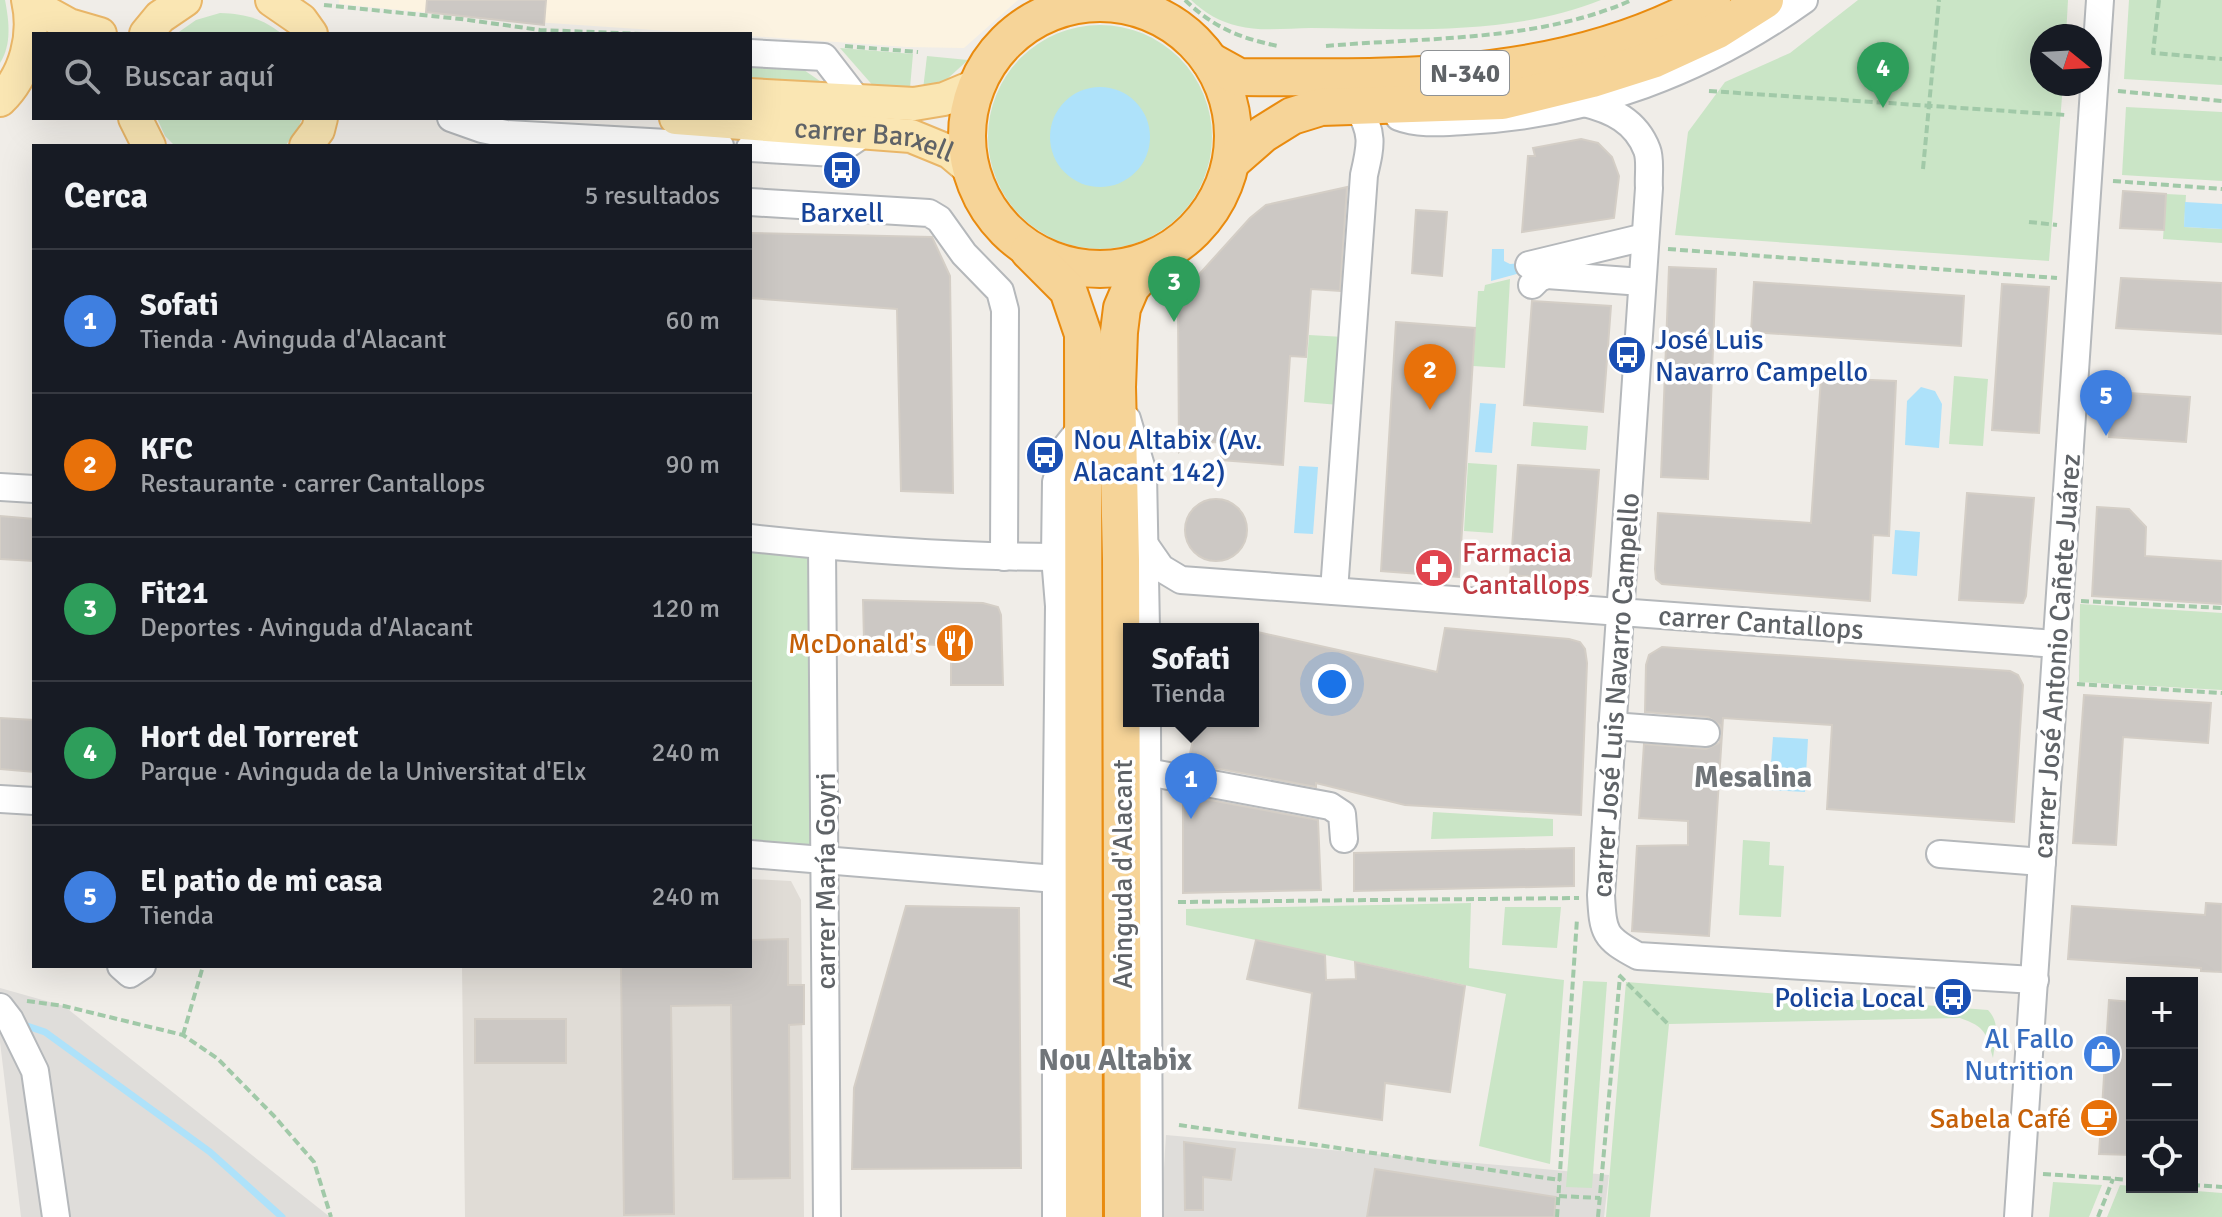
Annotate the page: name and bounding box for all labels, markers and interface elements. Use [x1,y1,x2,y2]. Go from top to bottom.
north arrow [2030,24,2102,96]
search box [32,32,752,120]
pin: 4 [1857,42,1909,108]
road number: N-340 [1421,51,1509,95]
icon: search [60,54,104,98]
text: Buscar aquí [124,58,274,95]
street label: carrer Barxell [793,111,959,170]
bus stop icon: Barxell [821,149,863,191]
text: Cerca [64,175,148,217]
text: 5 resultados [584,180,720,212]
place label: Barxell [800,196,884,230]
pin: 3 [1148,256,1200,322]
text: Sofati [140,287,219,324]
text: 1 [83,305,97,337]
text: 60 m [665,305,720,337]
place label: José Luis Navarro Campello [1655,323,1868,389]
text: Tienda · Avinguda d'Alacant [140,324,446,356]
bus stop icon: José Luis Navarro Campello [1606,334,1648,376]
pin: 2 [1404,344,1456,410]
pin: 5 [2080,370,2132,436]
place label: Nou Altabix (Av. Alacant 142) [1073,423,1262,489]
text: KFC [140,431,193,468]
bus stop icon: Nou Altabix (Av. Alacant 142) [1024,434,1066,476]
text: 2 [83,449,97,481]
text: 90 m [665,449,720,481]
street label: carrer José Antonio Cañete Juárez [2026,452,2088,860]
text: Restaurante · carrer Cantallops [140,468,485,500]
street label: carrer José Luis Navarro Campello [1585,492,1647,899]
place label: Farmacia Cantallops [1462,536,1590,602]
pharmacy icon: Farmacia Cantallops [1413,547,1455,589]
text: Fit21 [140,575,208,612]
text: 3 [83,593,97,625]
text: 120 m [651,593,720,625]
street label: carrer Cantallops [1657,599,1865,647]
text: Deportes · Avinguda d'Alacant [140,612,473,644]
restaurant icon: McDonald's [934,622,976,664]
popup [1123,623,1259,727]
place label: McDonald's [788,627,927,661]
text: Sofati [1152,641,1230,678]
your location [1312,664,1352,704]
text: Tienda [1152,678,1226,710]
text: Hort del Torreret [140,719,358,756]
text: 4 [83,737,97,769]
text: 240 m [651,737,720,769]
pin: 1 [1165,753,1217,819]
text: Parque · Avinguda de la Universitat d'Elx [140,756,586,788]
street label: Avinguda d'Alacant [1106,759,1140,989]
district label: Mesalina [1694,759,1812,796]
street label: carrer María Goyri [809,772,843,990]
text: El patio de mi casa [140,863,383,900]
text: 5 [83,881,97,913]
text: 240 m [651,881,720,913]
text: Tienda [140,900,214,932]
bus stop icon: Policia Local [1932,976,1974,1018]
map controls [2126,977,2198,1193]
button: + [2126,977,2198,1049]
place label: Policia Local [1774,981,1925,1015]
place label: Al Fallo Nutrition [1964,1022,2074,1088]
shop icon: Al Fallo Nutrition [2081,1033,2123,1075]
district label: Nou Altabix [1038,1042,1192,1079]
button: − [2126,1049,2198,1121]
cafe icon: Sabela Café [2078,1097,2120,1139]
place label: Sabela Café [1930,1102,2071,1136]
button: locate [2126,1121,2198,1193]

